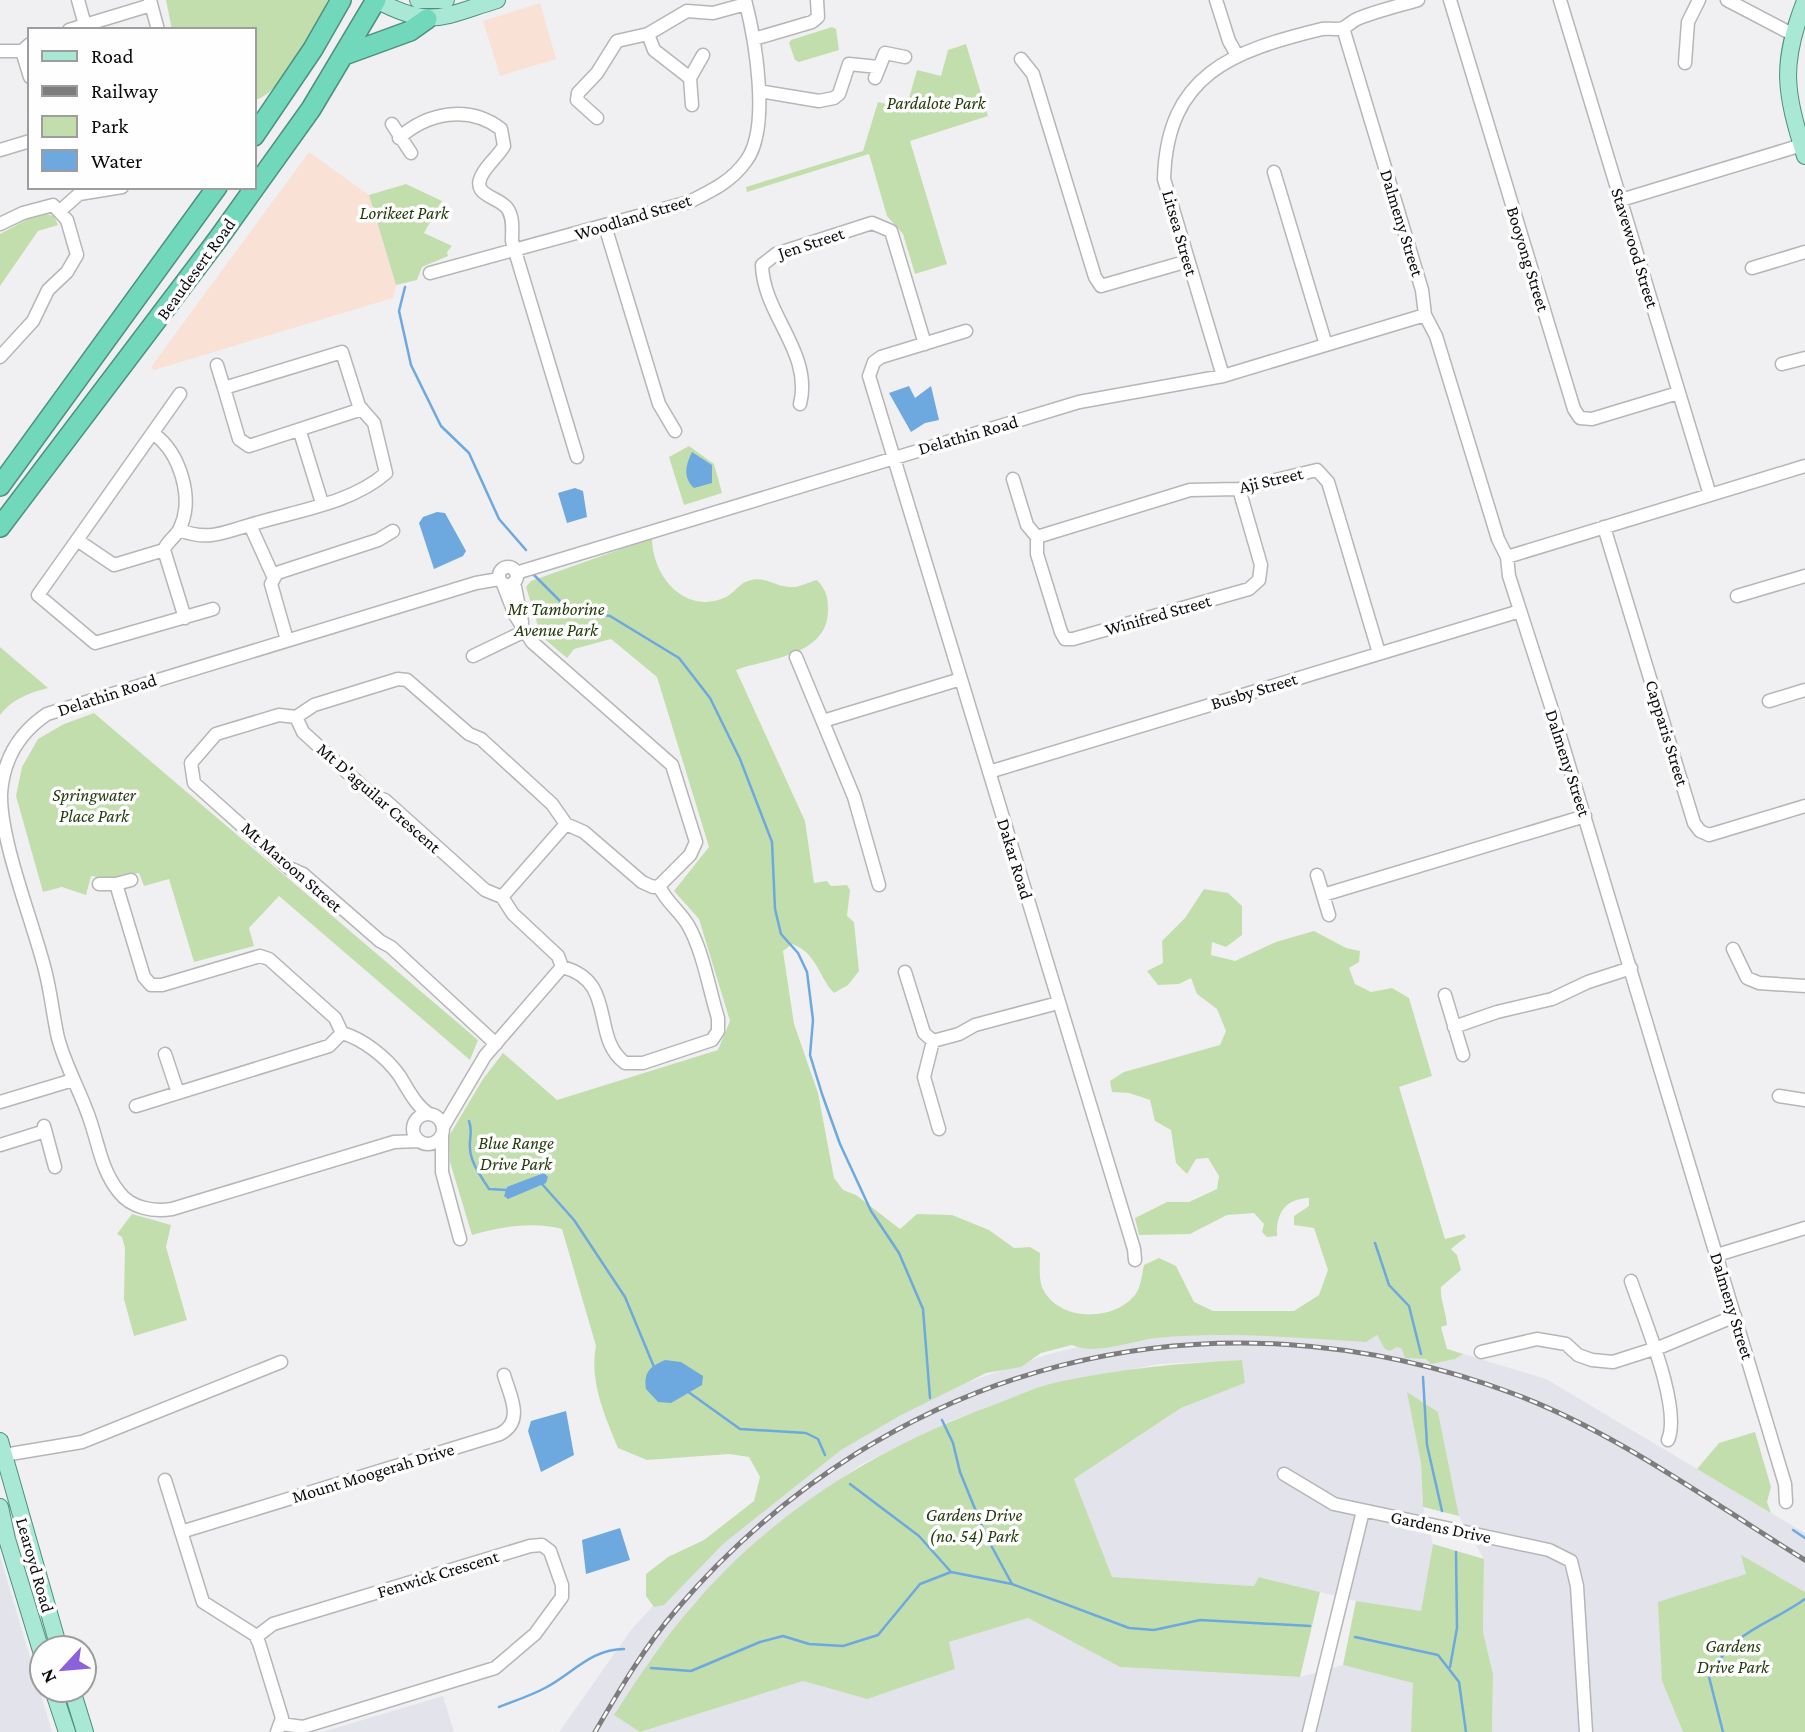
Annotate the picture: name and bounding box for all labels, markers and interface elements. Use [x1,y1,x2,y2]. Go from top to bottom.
legend [28,28,256,189]
text: Road [91,44,134,68]
text: Railway [91,79,158,103]
park label: Pardalote Park [887,93,987,113]
text: Park [91,114,128,138]
text: Water [91,149,143,173]
street label: Dalmeny Street [1376,167,1428,280]
street label: Stavewood Street [1607,186,1663,311]
street label: Litsea Street [1158,188,1202,279]
street label: Woodland Street [572,189,695,244]
park label: Lorikeet Park [359,203,450,223]
street label: Booyong Street [1503,204,1554,315]
street label: Beaudesert Road [153,214,240,324]
street label: Jen Street [773,223,848,264]
street label: Delathin Road [916,411,1021,459]
street label: Aji Street [1237,463,1306,498]
street label: Winifred Street [1103,590,1214,640]
park label: Mt Tamborine Avenue Park [506,599,605,640]
street label: Busby Street [1208,668,1301,714]
street label: Delathin Road [55,669,159,720]
street label: Capparis Street [1641,678,1693,789]
street label: Dalmeny Street [1541,707,1595,820]
street label: Mt D'aguilar Crescent [313,739,446,858]
park label: Springwater Place Park [52,785,137,826]
street label: Dakar Road [993,816,1037,902]
street label: Mt Maroon Street [238,818,347,917]
park label: Blue Range Drive Park [478,1133,554,1174]
street label: Dalmeny Street [1706,1250,1758,1363]
street label: Mount Moogerah Drive [290,1439,456,1507]
park label: Gardens Drive (no. 54) Park [926,1505,1022,1547]
street label: Gardens Drive [1389,1507,1493,1547]
street label: Learoyd Road [12,1515,58,1615]
street label: Fenwick Crescent [375,1546,502,1602]
north arrow [28,1634,98,1704]
park label: Gardens Drive Park [1697,1636,1770,1677]
text: N [36,1666,60,1687]

